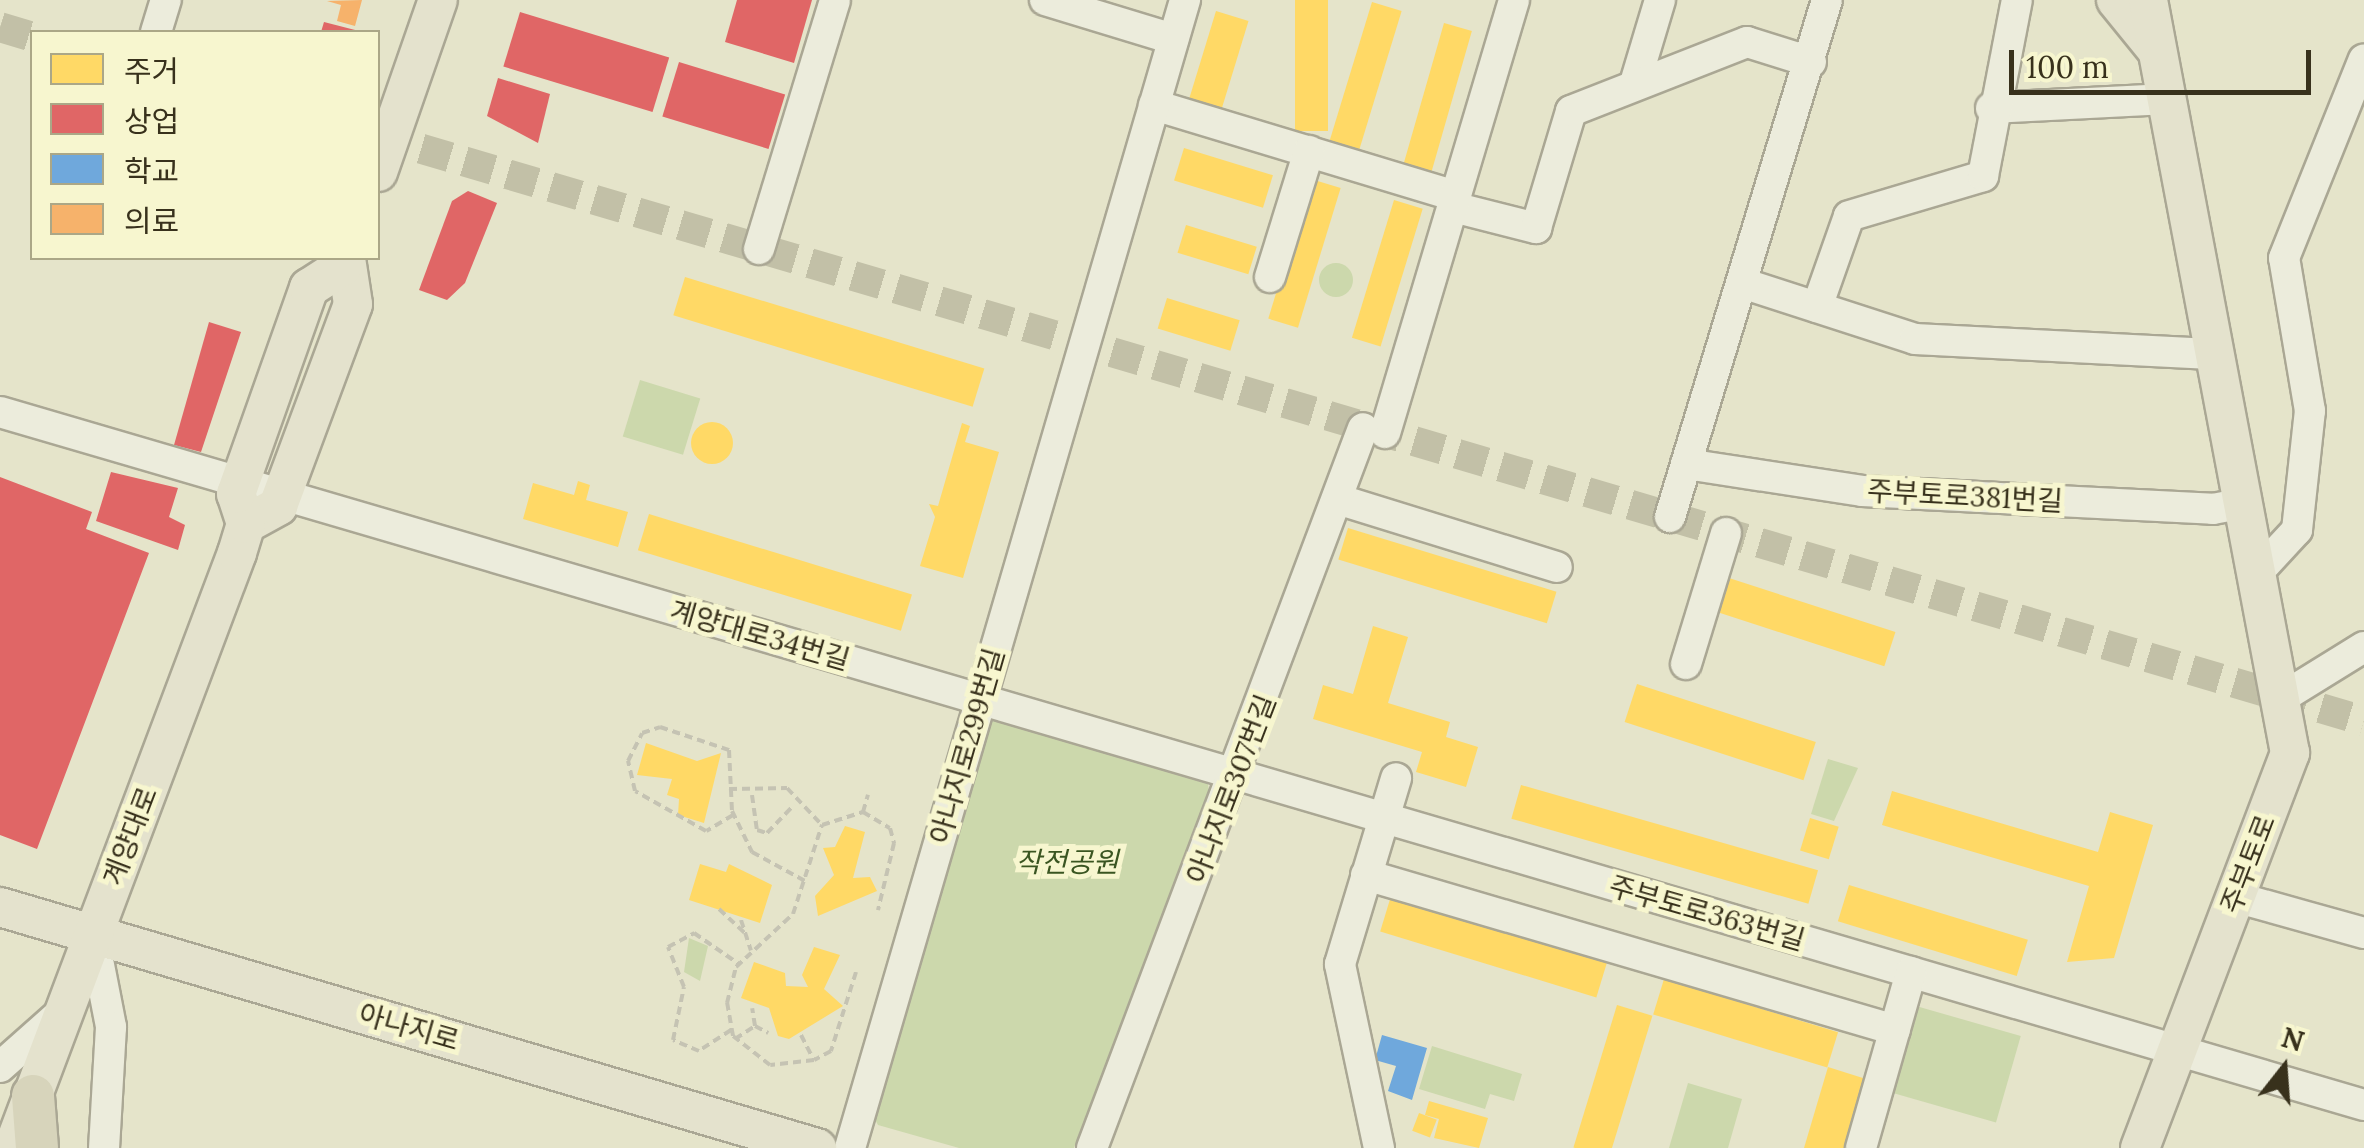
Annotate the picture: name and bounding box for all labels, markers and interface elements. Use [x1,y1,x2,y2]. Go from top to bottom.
legend [30,30,380,260]
scale bar [2014,30,2316,92]
text: 100 m [2026,48,2109,86]
text: 주거 [124,52,179,90]
text: 상업 [124,102,179,140]
text: 학교 [124,152,179,190]
text: 의료 [124,202,179,240]
street label: 주부토로381번길 [1866,474,2064,518]
street label: 계양대로34번길 [666,593,854,677]
street label: 아나지로299번길 [923,644,1011,848]
street label: 아나지로307번길 [1180,690,1282,888]
street label: 계양대로 [96,782,164,890]
street label: 주부토로 [2214,810,2282,918]
park label: 작전공원 [1015,845,1119,879]
street label: 주부토로363번길 [1605,869,1809,957]
street label: 아나지로 [355,997,463,1057]
north arrow [2234,1018,2334,1118]
text: N [2277,1019,2308,1060]

